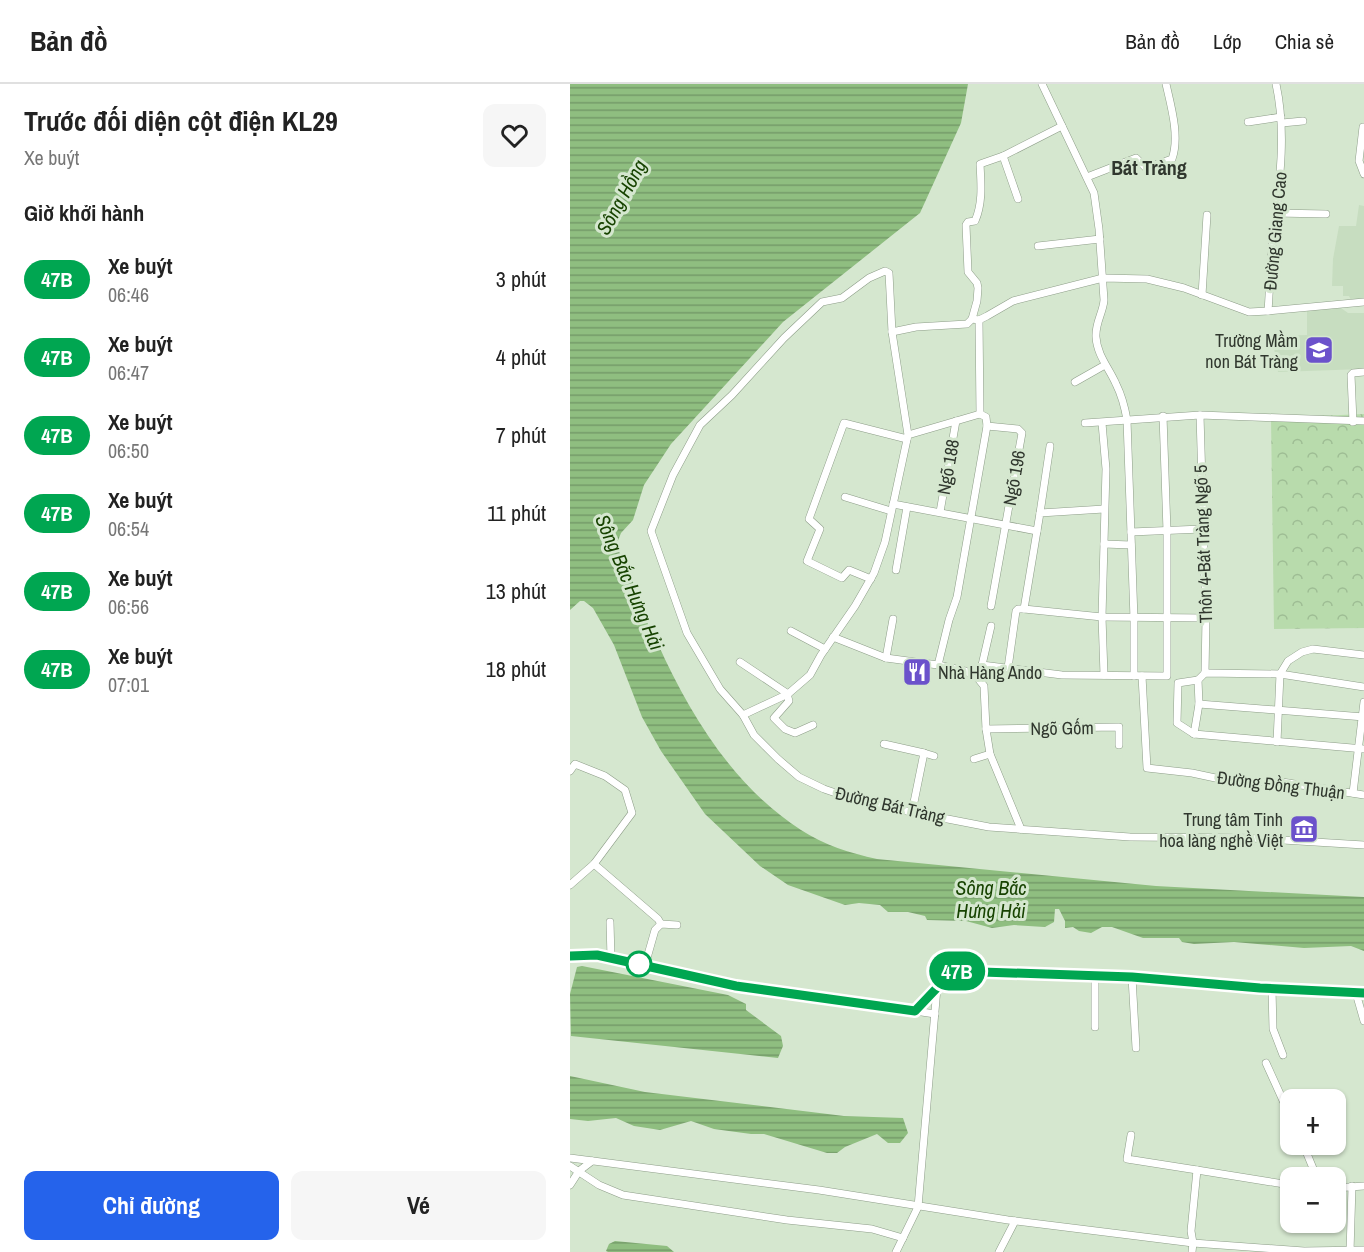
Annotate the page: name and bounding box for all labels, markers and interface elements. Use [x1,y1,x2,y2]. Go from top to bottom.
text: Bản đồ [30,22,108,60]
text: Bản đồ [1125,27,1180,56]
text: Lớp [1213,27,1242,56]
text: Chia sẻ [1275,27,1334,56]
text: Trước đối diện cột điện KL29 [24,102,338,140]
button: heart [483,104,546,167]
text: Xe buýt [24,144,79,171]
district label: Bát Tràng [1111,154,1187,181]
water label: Sông Hồng [589,155,653,239]
street label: Đường Giang Cao [1257,171,1293,291]
text: Giờ khởi hành [24,198,144,228]
text: Xe buýt [108,251,173,281]
text: 3 phút [496,264,546,294]
text: 47B [41,265,73,294]
text: 06:46 [108,281,149,308]
place label: Trường Mầm non Bát Tràng [1205,328,1299,374]
text: Xe buýt [108,329,173,359]
school or university icon: Trường Mầm non Bát Tràng [1303,334,1335,366]
text: 4 phút [496,342,546,372]
text: 47B [41,343,73,372]
text: 06:47 [108,359,149,386]
text: Xe buýt [108,407,173,437]
text: 7 phút [496,420,546,450]
text: 47B [41,421,73,450]
text: 06:50 [108,437,149,464]
street label: Ngõ 188 [931,437,965,497]
street label: Ngõ 196 [997,448,1031,508]
street label: Thôn 4-Bát Tràng Ngõ 5 [1188,464,1218,624]
text: Xe buýt [108,485,173,515]
text: 11 phút [487,498,546,528]
text: 47B [41,499,73,528]
water label: Sông Bắc Hưng Hải [589,510,671,654]
text: 06:54 [108,515,149,542]
text: Xe buýt [108,563,173,593]
text: 13 phút [486,576,546,606]
text: 47B [41,577,73,606]
text: 06:56 [108,593,149,620]
text: Xe buýt [108,641,173,671]
text: 18 phút [486,654,546,684]
text: 47B [41,655,73,684]
restaurant icon: Nhà Hàng Ando [901,656,933,688]
place label: Nhà Hàng Ando [938,660,1042,685]
text: 07:01 [108,671,149,698]
street label: Ngõ Gốm [1030,715,1094,741]
street label: Đường Đồng Thuận [1216,765,1346,805]
street label: Đường Bát Tràng [833,780,948,830]
place label: Trung tâm Tinh hoa làng nghề Việt [1159,807,1283,853]
museum icon: Trung tâm Tinh hoa làng nghề Việt [1288,813,1320,845]
water label: Sông Bắc Hưng Hải [955,874,1027,924]
unlabelled marker [626,951,652,977]
line badge: 47B [922,952,992,990]
text: 47B [941,957,973,986]
map controls [1280,1089,1346,1233]
button: + [1280,1089,1346,1155]
button: − [1280,1167,1346,1233]
button: Chỉ đường [24,1171,279,1240]
button: Vé [291,1171,546,1240]

